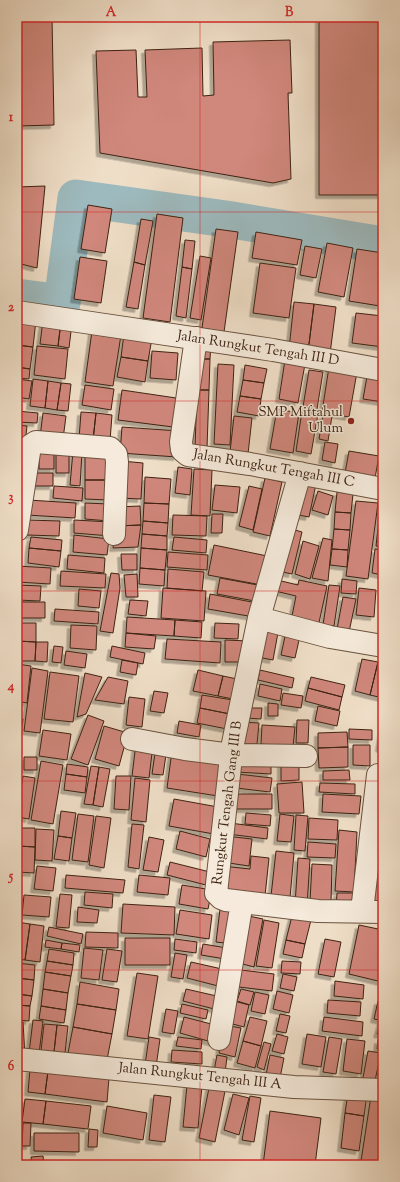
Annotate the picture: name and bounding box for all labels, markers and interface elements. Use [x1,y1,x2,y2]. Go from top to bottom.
text: A [106,4,117,22]
text: B [285,4,294,22]
text: 1 [9,109,14,127]
text: 2 [8,299,15,317]
street label: Jalan Rungkut Tengah III D [175,326,340,372]
place label: SMP Miftahul Ulum [258,403,343,439]
marker: SMP Miftahul Ulum [346,416,356,426]
street label: Jalan Rungkut Tengah III C [191,445,356,493]
text: 3 [8,489,14,507]
text: 4 [7,678,15,696]
street label: Rungkut Tengah Gang III B [208,720,248,886]
text: 5 [8,868,14,886]
text: 6 [8,1058,15,1076]
street label: Jalan Rungkut Tengah III A [116,1058,283,1096]

